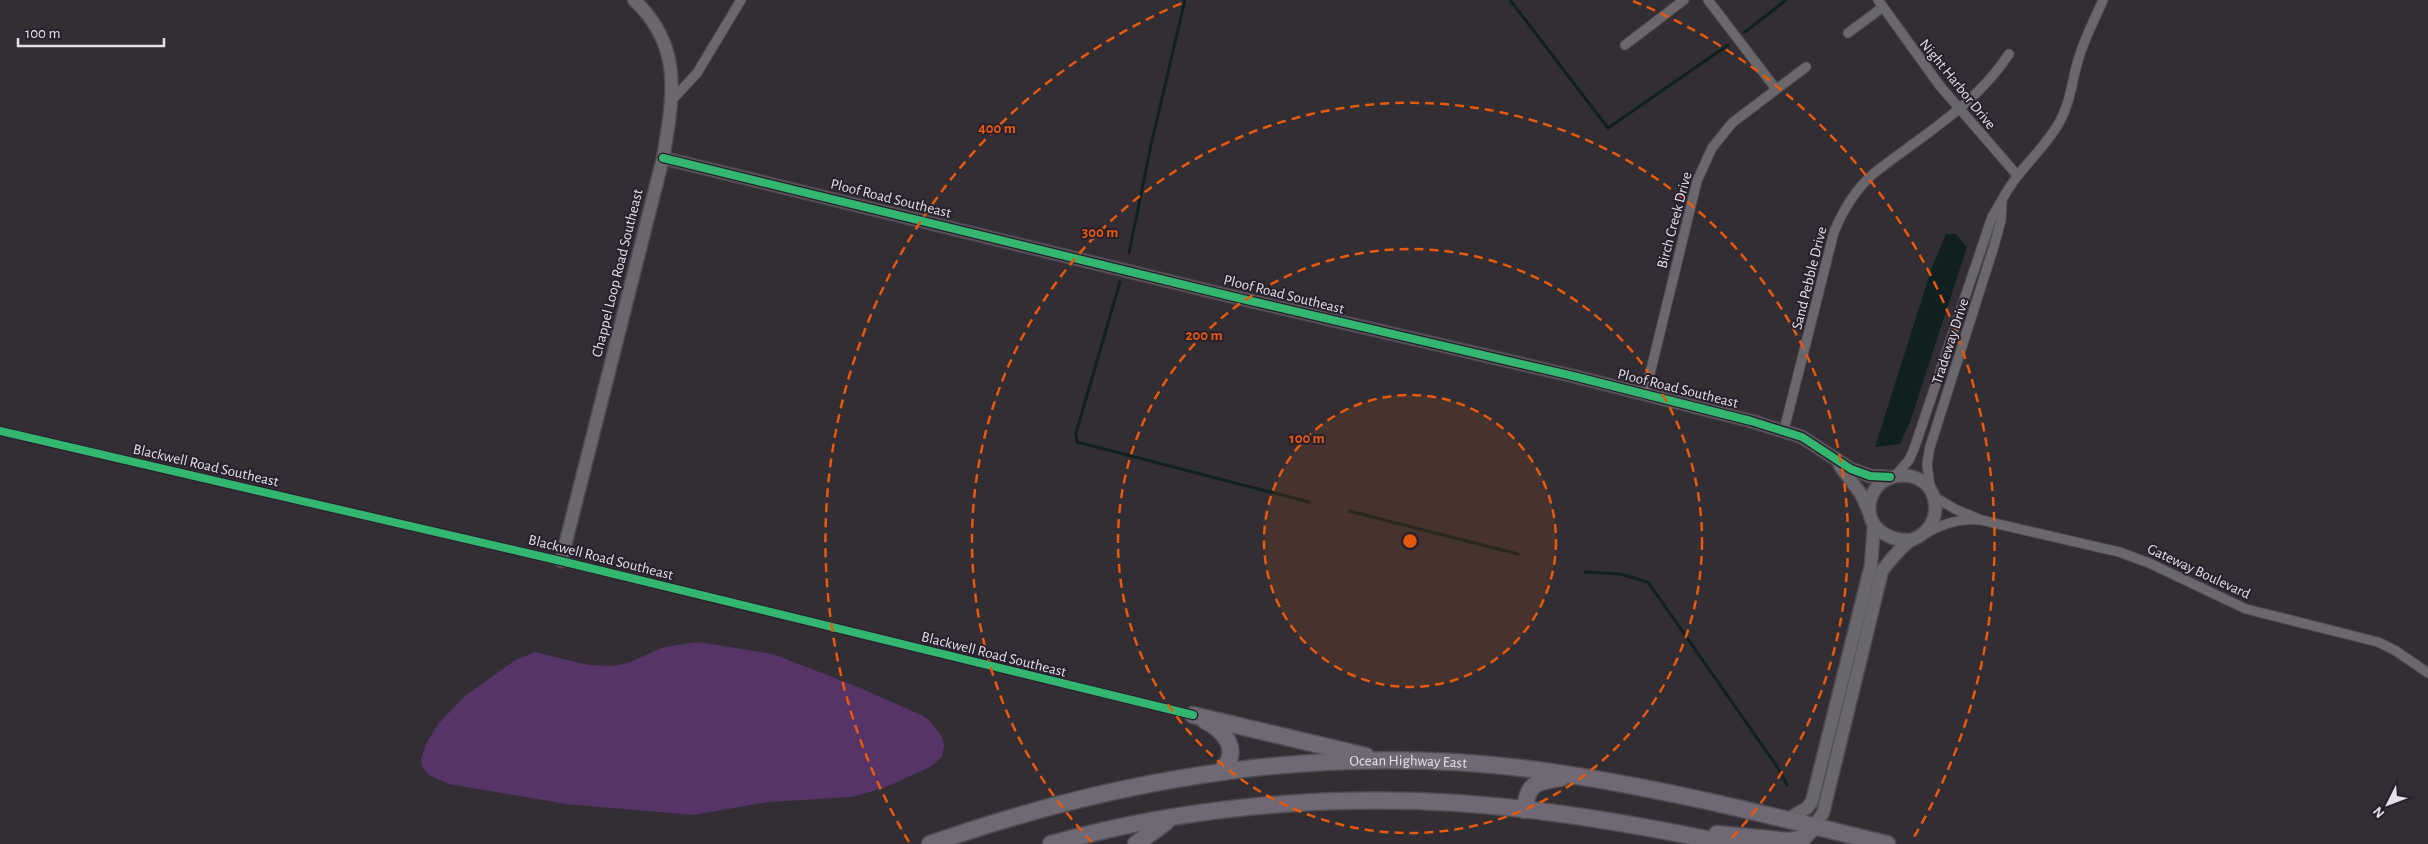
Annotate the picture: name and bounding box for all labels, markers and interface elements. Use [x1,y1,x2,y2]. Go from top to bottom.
scale bar [18,15,164,47]
text: 100 m [25,26,60,41]
street label: Night Harbor Drive [1917,36,1999,132]
text: 400 m [978,121,1016,136]
street label: Birch Creek Drive [1654,170,1695,270]
street label: Ploof Road Southeast [829,176,953,221]
street label: Chappel Loop Road Southeast [589,187,646,359]
text: 300 m [1082,225,1118,240]
street label: Sand Pebble Drive [1789,225,1830,331]
street label: Ploof Road Southeast [1222,272,1346,317]
street label: Tradeway Drive [1930,296,1971,386]
text: 200 m [1185,328,1223,343]
street label: Ploof Road Southeast [1616,366,1740,411]
text: 100 m [1289,431,1325,446]
street label: Blackwell Road Southeast [132,441,280,490]
street label: Blackwell Road Southeast [527,532,675,583]
centre of rings [1401,532,1419,550]
street label: Gateway Boulevard [2145,541,2253,602]
street label: Blackwell Road Southeast [920,629,1068,680]
street label: Ocean Highway East [1349,753,1468,771]
north arrow [2363,779,2413,829]
text: N [2371,804,2388,820]

